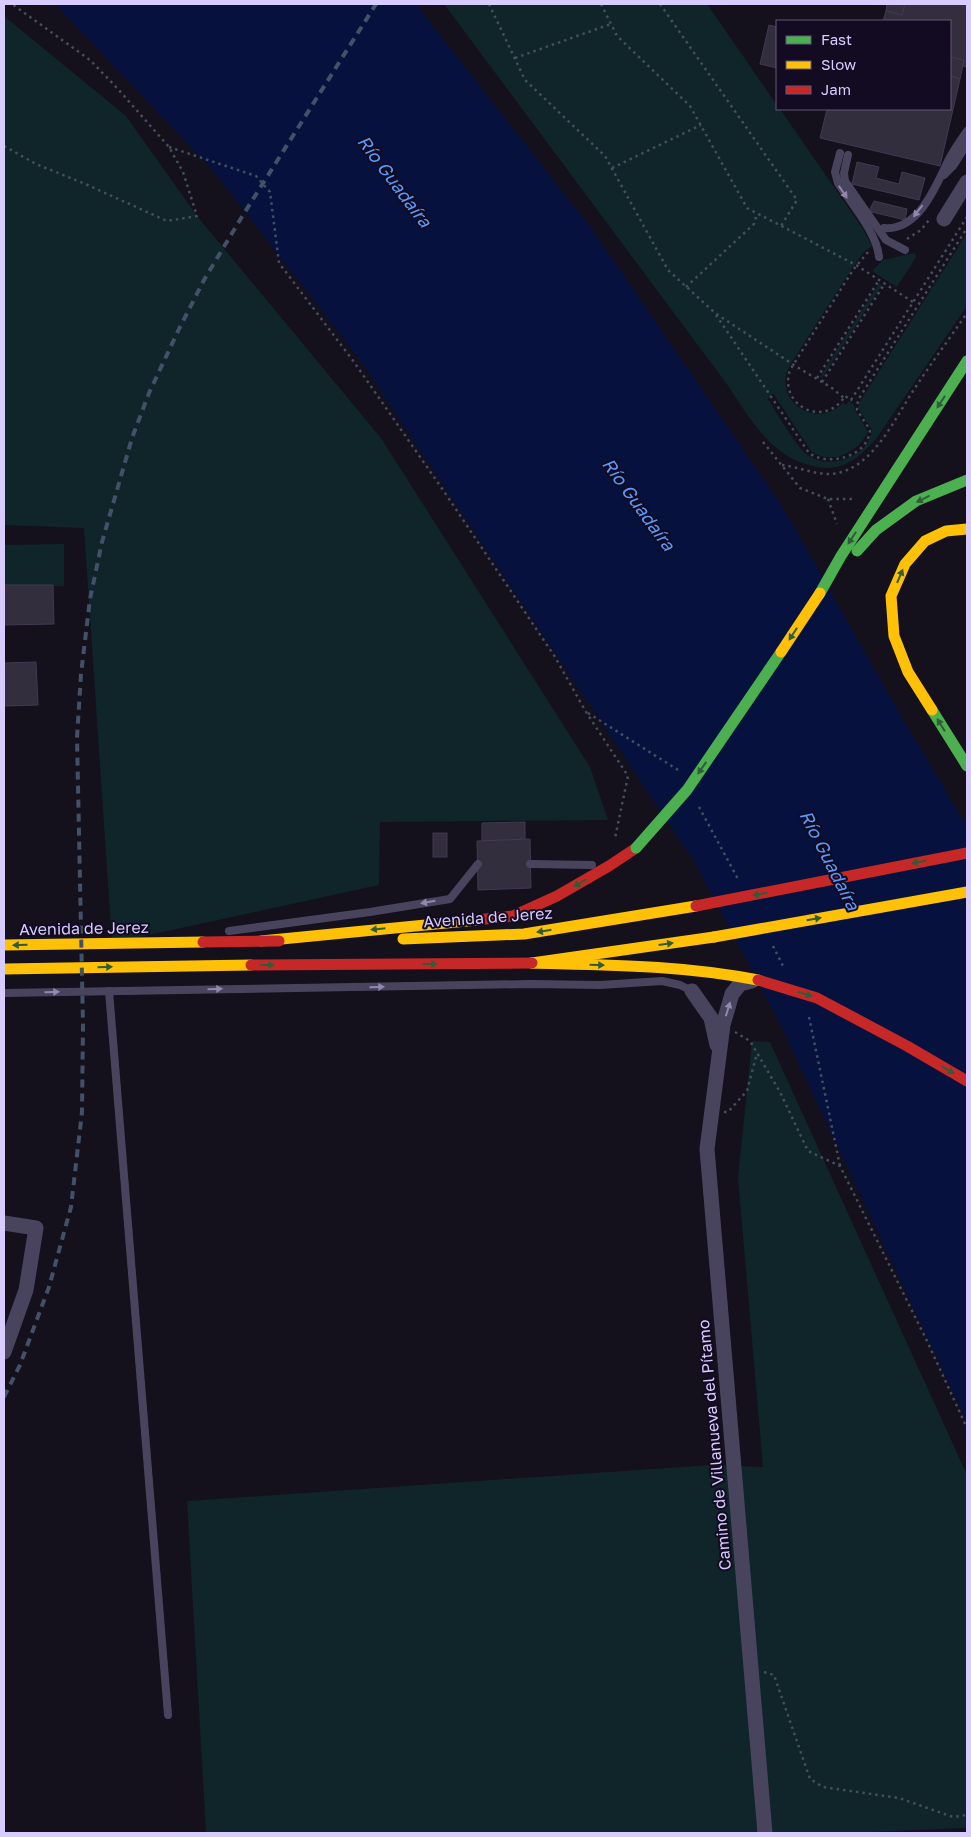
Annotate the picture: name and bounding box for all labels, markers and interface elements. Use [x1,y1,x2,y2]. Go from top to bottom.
legend [776,20,951,110]
text: Fast [821,30,852,48]
text: Slow [821,55,856,73]
text: Jam [821,80,851,98]
water label: Río Guadaíra [353,131,437,232]
one-way arrow [838,185,848,198]
one-way arrow [913,205,924,218]
one-way arrow [936,395,945,408]
water label: Río Guadaíra [598,453,680,555]
one-way arrow [915,495,930,503]
one-way arrow [848,531,857,545]
one-way arrow [896,569,904,583]
one-way arrow [788,627,798,641]
one-way arrow [936,718,946,731]
one-way arrow [697,762,707,775]
water label: Río Guadaíra [795,806,865,914]
one-way arrow [911,859,927,867]
one-way arrow [573,878,587,887]
one-way arrow [752,890,768,898]
one-way arrow [420,899,436,907]
street label: Avenida de Jerez [423,903,553,931]
one-way arrow [806,915,822,923]
street label: Avenida de Jerez [19,917,149,939]
one-way arrow [369,925,385,933]
one-way arrow [536,927,552,935]
one-way arrow [658,940,674,948]
one-way arrow [11,941,27,949]
one-way arrow [422,960,438,968]
one-way arrow [260,961,276,969]
one-way arrow [589,961,605,969]
one-way arrow [97,962,113,970]
one-way arrow [370,983,386,991]
one-way arrow [207,985,223,993]
one-way arrow [45,988,61,996]
one-way arrow [797,990,812,998]
one-way arrow [725,1001,733,1016]
one-way arrow [941,1065,954,1074]
street label: Camino de Villanueva del Pítamo [693,1319,735,1571]

